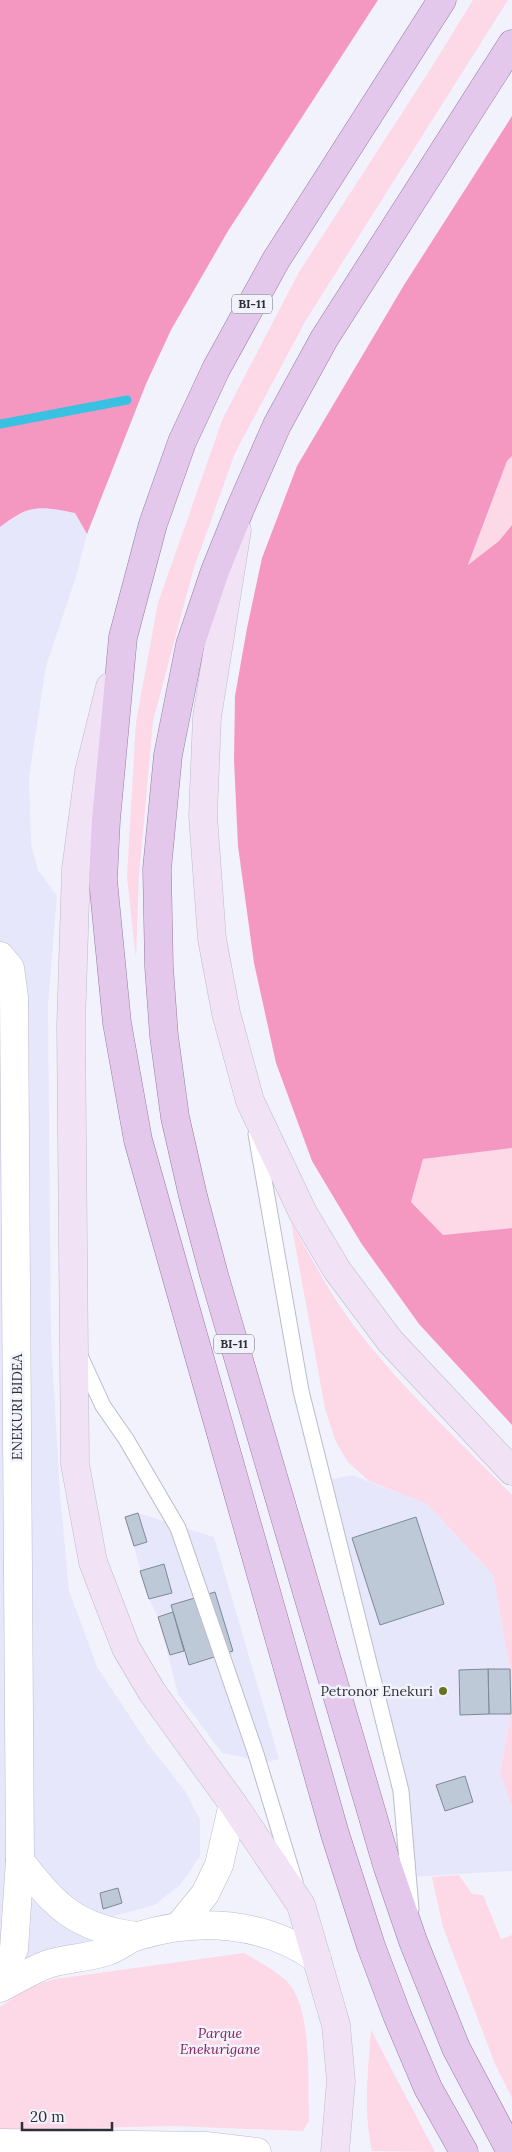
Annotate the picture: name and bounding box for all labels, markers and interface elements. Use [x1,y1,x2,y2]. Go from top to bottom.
road number: BI-11 [232,294,272,314]
road number: BI-11 [214,1335,254,1354]
street label: ENEKURI BIDEA [8,1354,26,1460]
place label: Petronor Enekuri [320,1682,433,1700]
marker: Petronor Enekuri [437,1685,449,1697]
park label: Parque Enekurigane [180,2024,261,2058]
scale bar [22,2100,112,2132]
text: 20 m [30,2107,65,2126]

